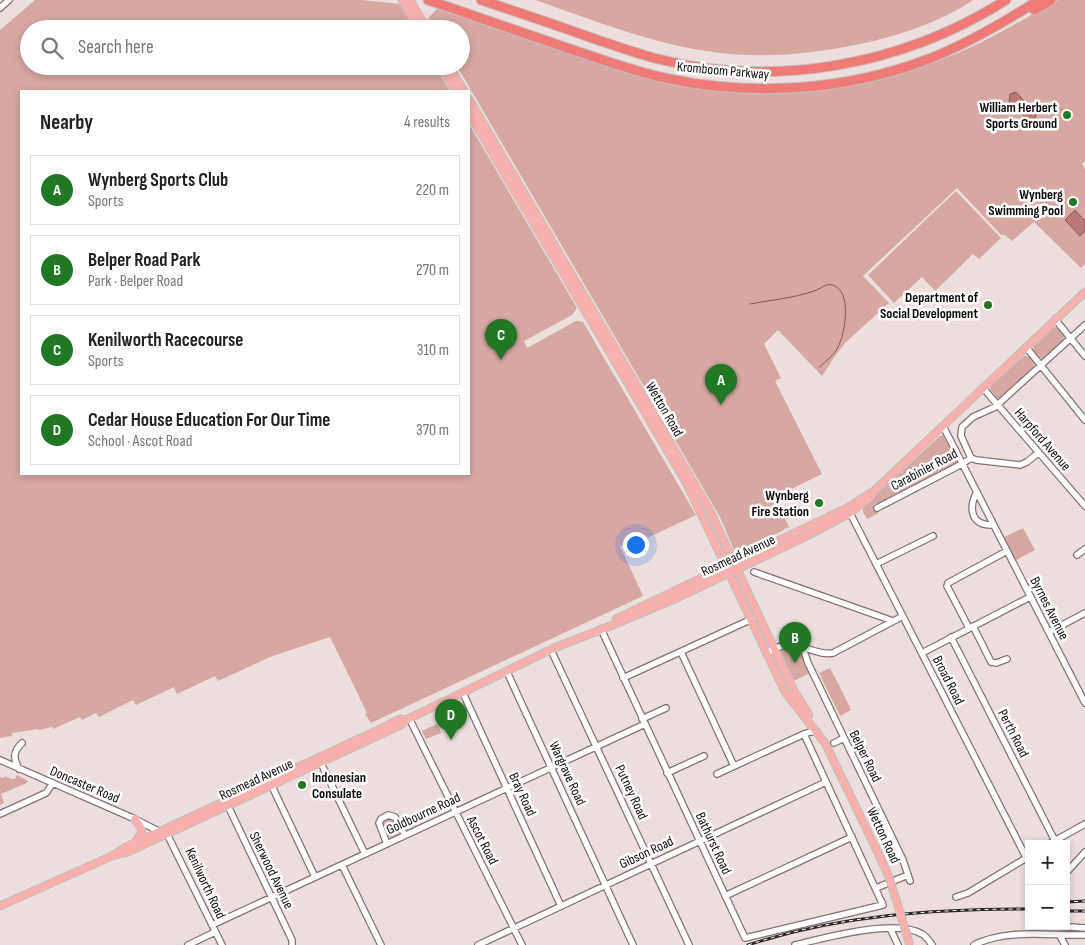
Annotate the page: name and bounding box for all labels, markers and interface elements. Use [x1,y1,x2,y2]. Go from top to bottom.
search box [20,20,470,75]
icon: search [38,34,66,62]
text: Search here [78,36,154,59]
street label: Kromboom Parkway [676,58,770,83]
place label: William Herbert Sports Ground [979,99,1057,132]
marker: William Herbert Sports Ground [1061,109,1073,121]
text: Nearby [40,110,93,135]
text: 4 results [404,113,450,132]
text: Wynberg Sports Club [88,169,228,192]
text: A [53,181,61,200]
text: 220 m [416,181,449,200]
place label: Wynberg Swimming Pool [988,186,1063,219]
text: Sports [88,192,123,211]
marker: Wynberg Swimming Pool [1067,196,1079,208]
text: Belper Road Park [88,249,201,272]
text: B [53,261,61,280]
text: 270 m [416,261,449,280]
text: Park · Belper Road [88,272,183,291]
place label: Department of Social Development [880,289,979,322]
marker: Department of Social Development [982,299,994,311]
pin: C [485,319,517,360]
text: Kenilworth Racecourse [88,329,243,352]
text: C [53,341,61,360]
text: 310 m [417,341,449,360]
text: Sports [88,352,123,371]
pin: A [705,364,737,405]
street label: Wetton Road [642,379,687,440]
street label: Harpford Avenue [1011,404,1075,474]
text: Cedar House Education For Our Time [88,409,330,432]
text: D [53,421,61,440]
text: 370 m [416,421,449,440]
text: School · Ascot Road [88,432,192,451]
street label: Carabinier Road [888,445,961,494]
place label: Wynberg Fire Station [752,487,809,520]
marker: Wynberg Fire Station [813,497,825,509]
street label: Rosmead Avenue [699,531,778,580]
your location [623,532,649,558]
street label: Byrnes Avenue [1026,574,1073,643]
pin: B [779,622,811,663]
street label: Broad Road [929,653,968,708]
pin: D [435,699,467,740]
street label: Perth Road [994,706,1033,760]
street label: Belper Road [846,728,885,785]
street label: Wargrave Road [545,738,590,808]
street label: Rosmead Avenue [217,755,296,804]
street label: Doncaster Road [47,762,122,807]
street label: Putney Road [611,762,652,822]
place label: Indonesian Consulate [312,769,366,802]
street label: Bray Road [505,770,540,819]
marker: Indonesian Consulate [296,779,308,791]
street label: Goldbourne Road [383,789,463,838]
street label: Wetton Road [863,804,904,866]
street label: Bathurst Road [692,810,735,877]
street label: Ascot Road [463,812,502,868]
street label: Sherwood Avenue [246,829,298,911]
street label: Gibson Road [616,832,676,872]
map controls [1025,840,1070,930]
button: + [1025,840,1070,885]
street label: Kenilworth Road [182,845,229,922]
button: − [1025,885,1070,930]

